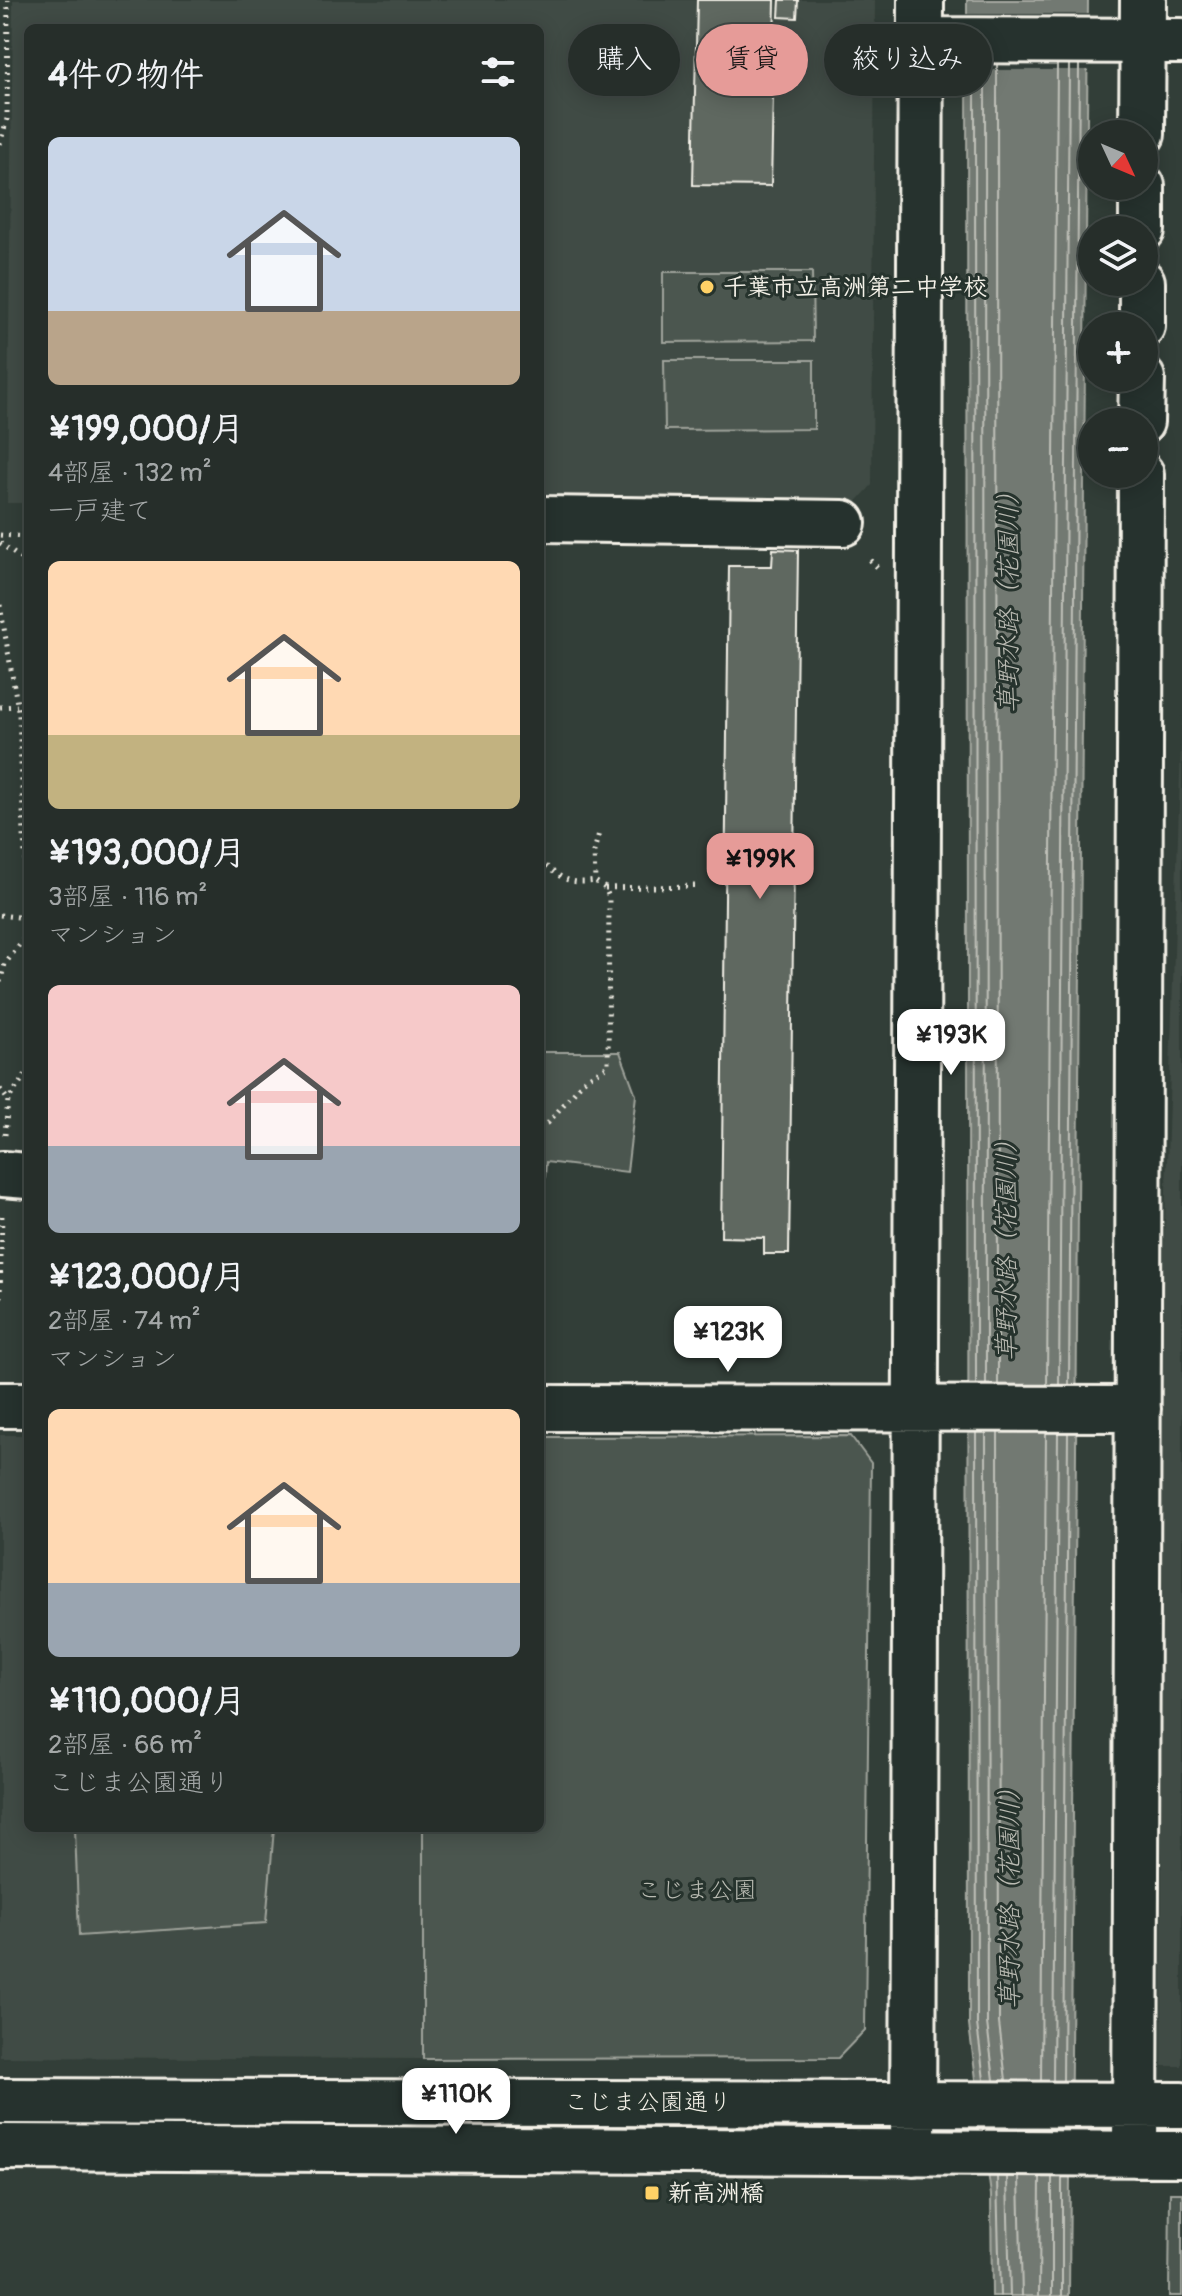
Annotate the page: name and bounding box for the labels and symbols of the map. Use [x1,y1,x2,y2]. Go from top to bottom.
north arrow [1078,120,1158,200]
place label: 千葉市立高洲第二中学校 [723,273,987,302]
marker: 千葉市立高洲第二中学校 [698,278,716,296]
water label: 草野水路（花園川） [993,479,1025,713]
pin: ¥199K [704,833,816,901]
pin: ¥193K [895,1009,1007,1077]
water label: 草野水路（花園川） [991,1127,1023,1361]
pin: ¥123K [672,1306,784,1374]
water label: 草野水路（花園川） [994,1775,1026,2009]
park label: こじま公園 [637,1876,757,1905]
pin: ¥110K [400,2068,512,2136]
street label: こじま公園通り [564,2088,732,2117]
place label: 新高洲橋 [668,2179,764,2208]
marker: 新高洲橋 [643,2184,661,2202]

